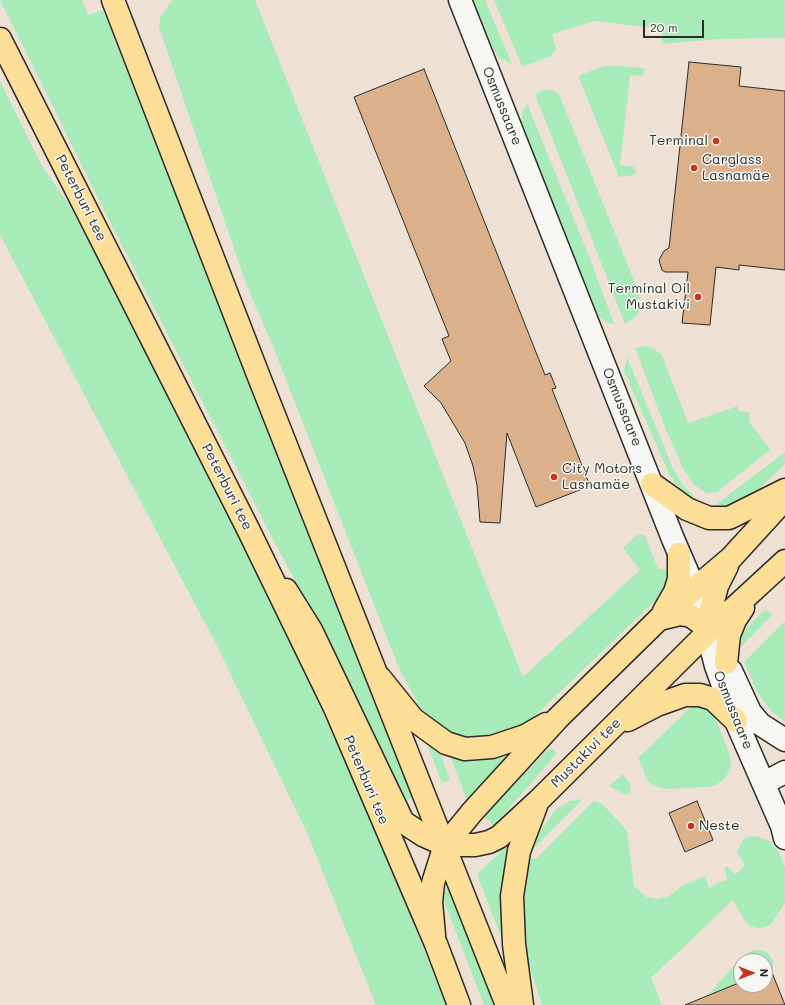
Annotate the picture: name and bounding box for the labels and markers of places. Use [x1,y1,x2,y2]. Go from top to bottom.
place label: Terminal [649,133,708,149]
marker: Terminal [711,136,721,146]
place label: Carglass Lasnamäe [702,152,770,184]
marker: Carglass Lasnamäe [689,163,699,173]
place label: Terminal Oil Mustakivi [608,281,690,314]
marker: Terminal Oil Mustakivi [693,292,703,302]
place label: City Motors Lasnamäe [562,461,642,494]
marker: City Motors Lasnamäe [549,472,559,482]
place label: Neste [699,818,740,834]
marker: Neste [686,821,696,831]

